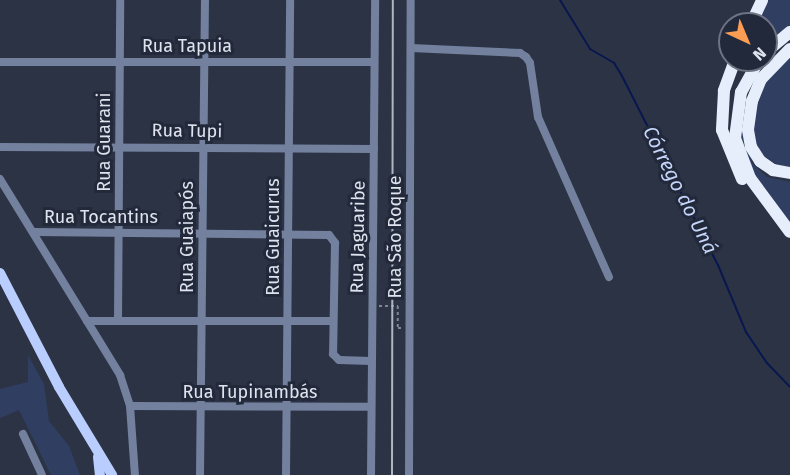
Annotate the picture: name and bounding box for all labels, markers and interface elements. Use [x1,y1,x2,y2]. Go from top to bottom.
north arrow [718,12,778,72]
street label: Rua Tapuia [142,35,232,57]
text: N [749,43,770,64]
street label: Rua Guarani [93,92,115,192]
street label: Rua Tupi [151,120,223,142]
water label: Córrego do Uná [638,122,722,258]
street label: Rua São Roque [384,176,406,298]
street label: Rua Guaicurus [262,178,284,296]
street label: Rua Jaguaribe [346,180,370,294]
street label: Rua Guaiapós [176,181,198,293]
street label: Rua Tocantins [44,206,158,228]
street label: Rua Tupinambás [182,381,318,403]

